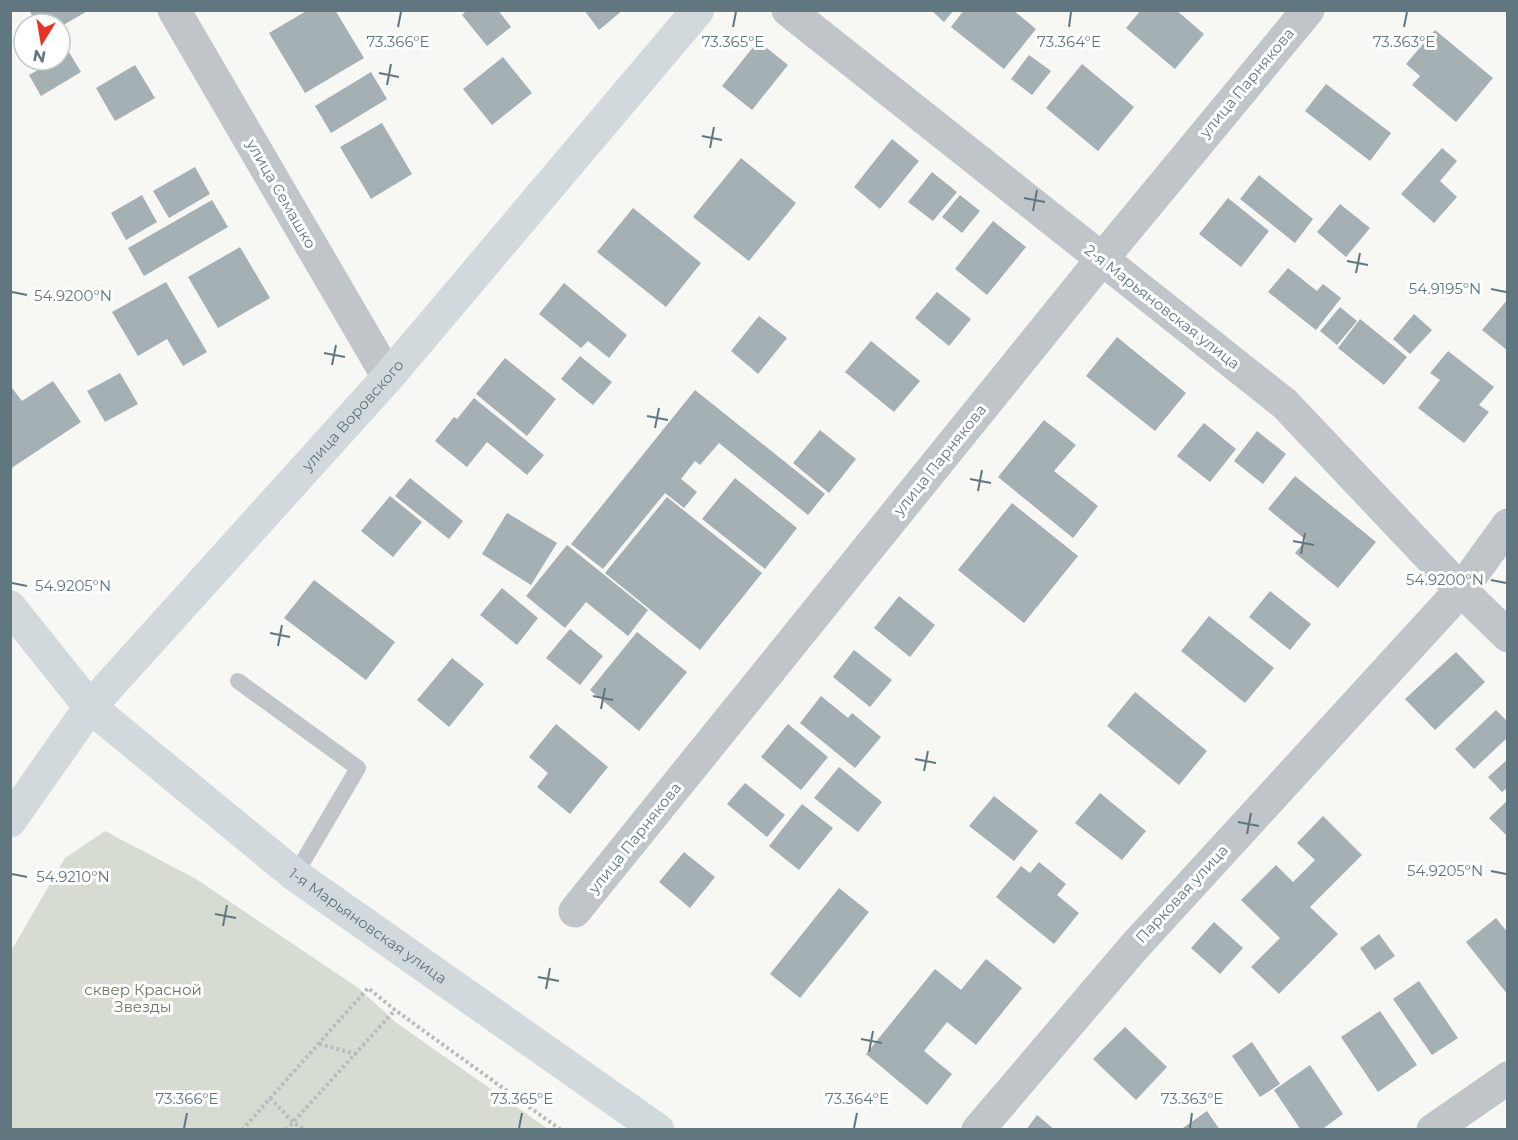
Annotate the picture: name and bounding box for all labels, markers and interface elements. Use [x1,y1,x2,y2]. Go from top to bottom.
north arrow [12,12,72,72]
street label: улица Парнякова [1195,24,1298,142]
text: 73.366°E [366,32,430,51]
text: 73.365°E [702,32,764,51]
text: 73.364°E [1037,32,1101,51]
text: 73.363°E [1373,32,1435,51]
text: N [31,46,47,67]
street label: улица Семашко [242,135,320,252]
street label: 2-я Марьяновская улица [1081,240,1244,373]
text: 54.9195°N [1409,279,1481,298]
text: 54.9200°N [34,286,112,305]
street label: улица Воровского [297,355,408,475]
street label: улица Парнякова [888,400,990,520]
text: 54.9200°N [1406,570,1484,589]
text: 54.9205°N [35,576,111,595]
street label: улица Парнякова [583,778,685,898]
street label: Парковая улица [1131,841,1232,947]
text: 54.9205°N [1407,861,1483,880]
street label: 1-я Марьяновская улица [285,864,451,988]
text: 54.9210°N [36,867,110,886]
park label: сквер Красной Звезды [84,980,202,1016]
text: 73.366°E [155,1089,219,1108]
text: 73.365°E [491,1089,553,1108]
text: 73.364°E [825,1089,889,1108]
text: 73.363°E [1161,1089,1223,1108]

